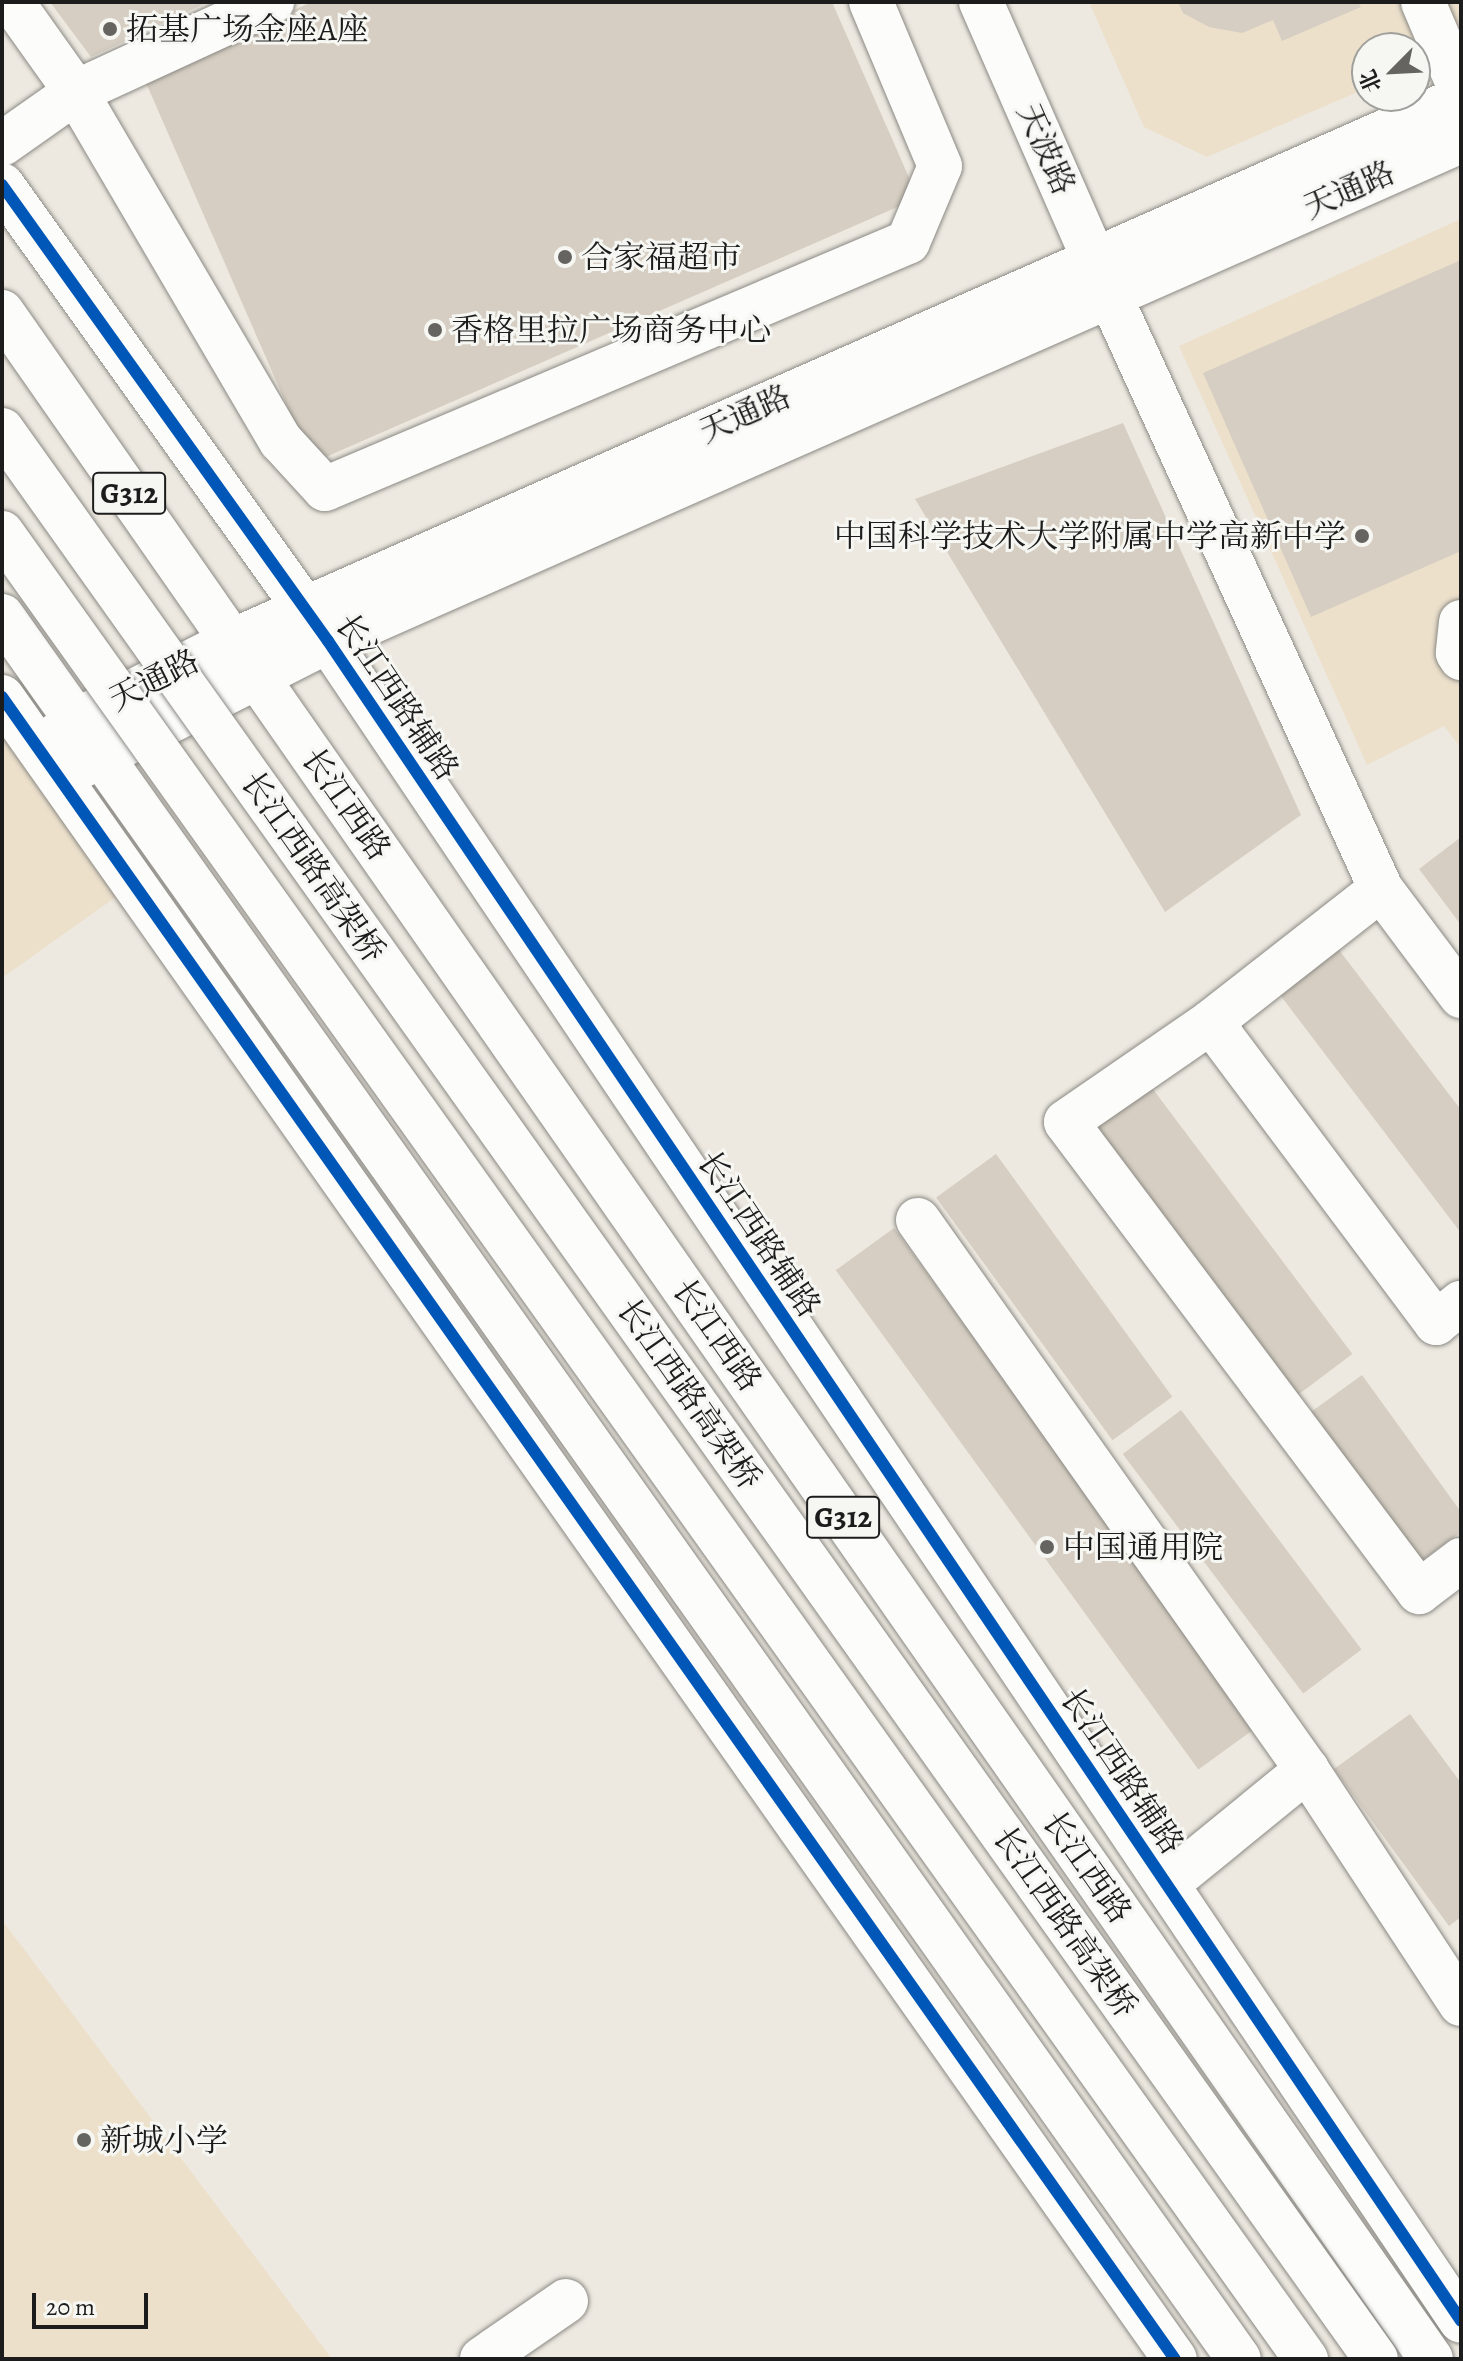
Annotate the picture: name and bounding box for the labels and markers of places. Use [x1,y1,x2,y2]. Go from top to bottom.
place label: 拓基广场金座A座 [126,10,369,48]
marker: 拓基广场金座A座 [101,20,119,38]
place label: 合家福超市 [581,238,741,276]
marker: 合家福超市 [556,248,574,266]
place label: 香格里拉广场商务中心 [451,311,771,349]
marker: 香格里拉广场商务中心 [426,321,444,339]
place label: 中国科学技术大学附属中学高新中学 [834,517,1346,555]
marker: 中国科学技术大学附属中学高新中学 [1353,527,1371,545]
place label: 中国通用院 [1063,1528,1223,1566]
marker: 中国通用院 [1038,1538,1056,1556]
place label: 新城小学 [100,2121,228,2159]
marker: 新城小学 [75,2131,93,2149]

